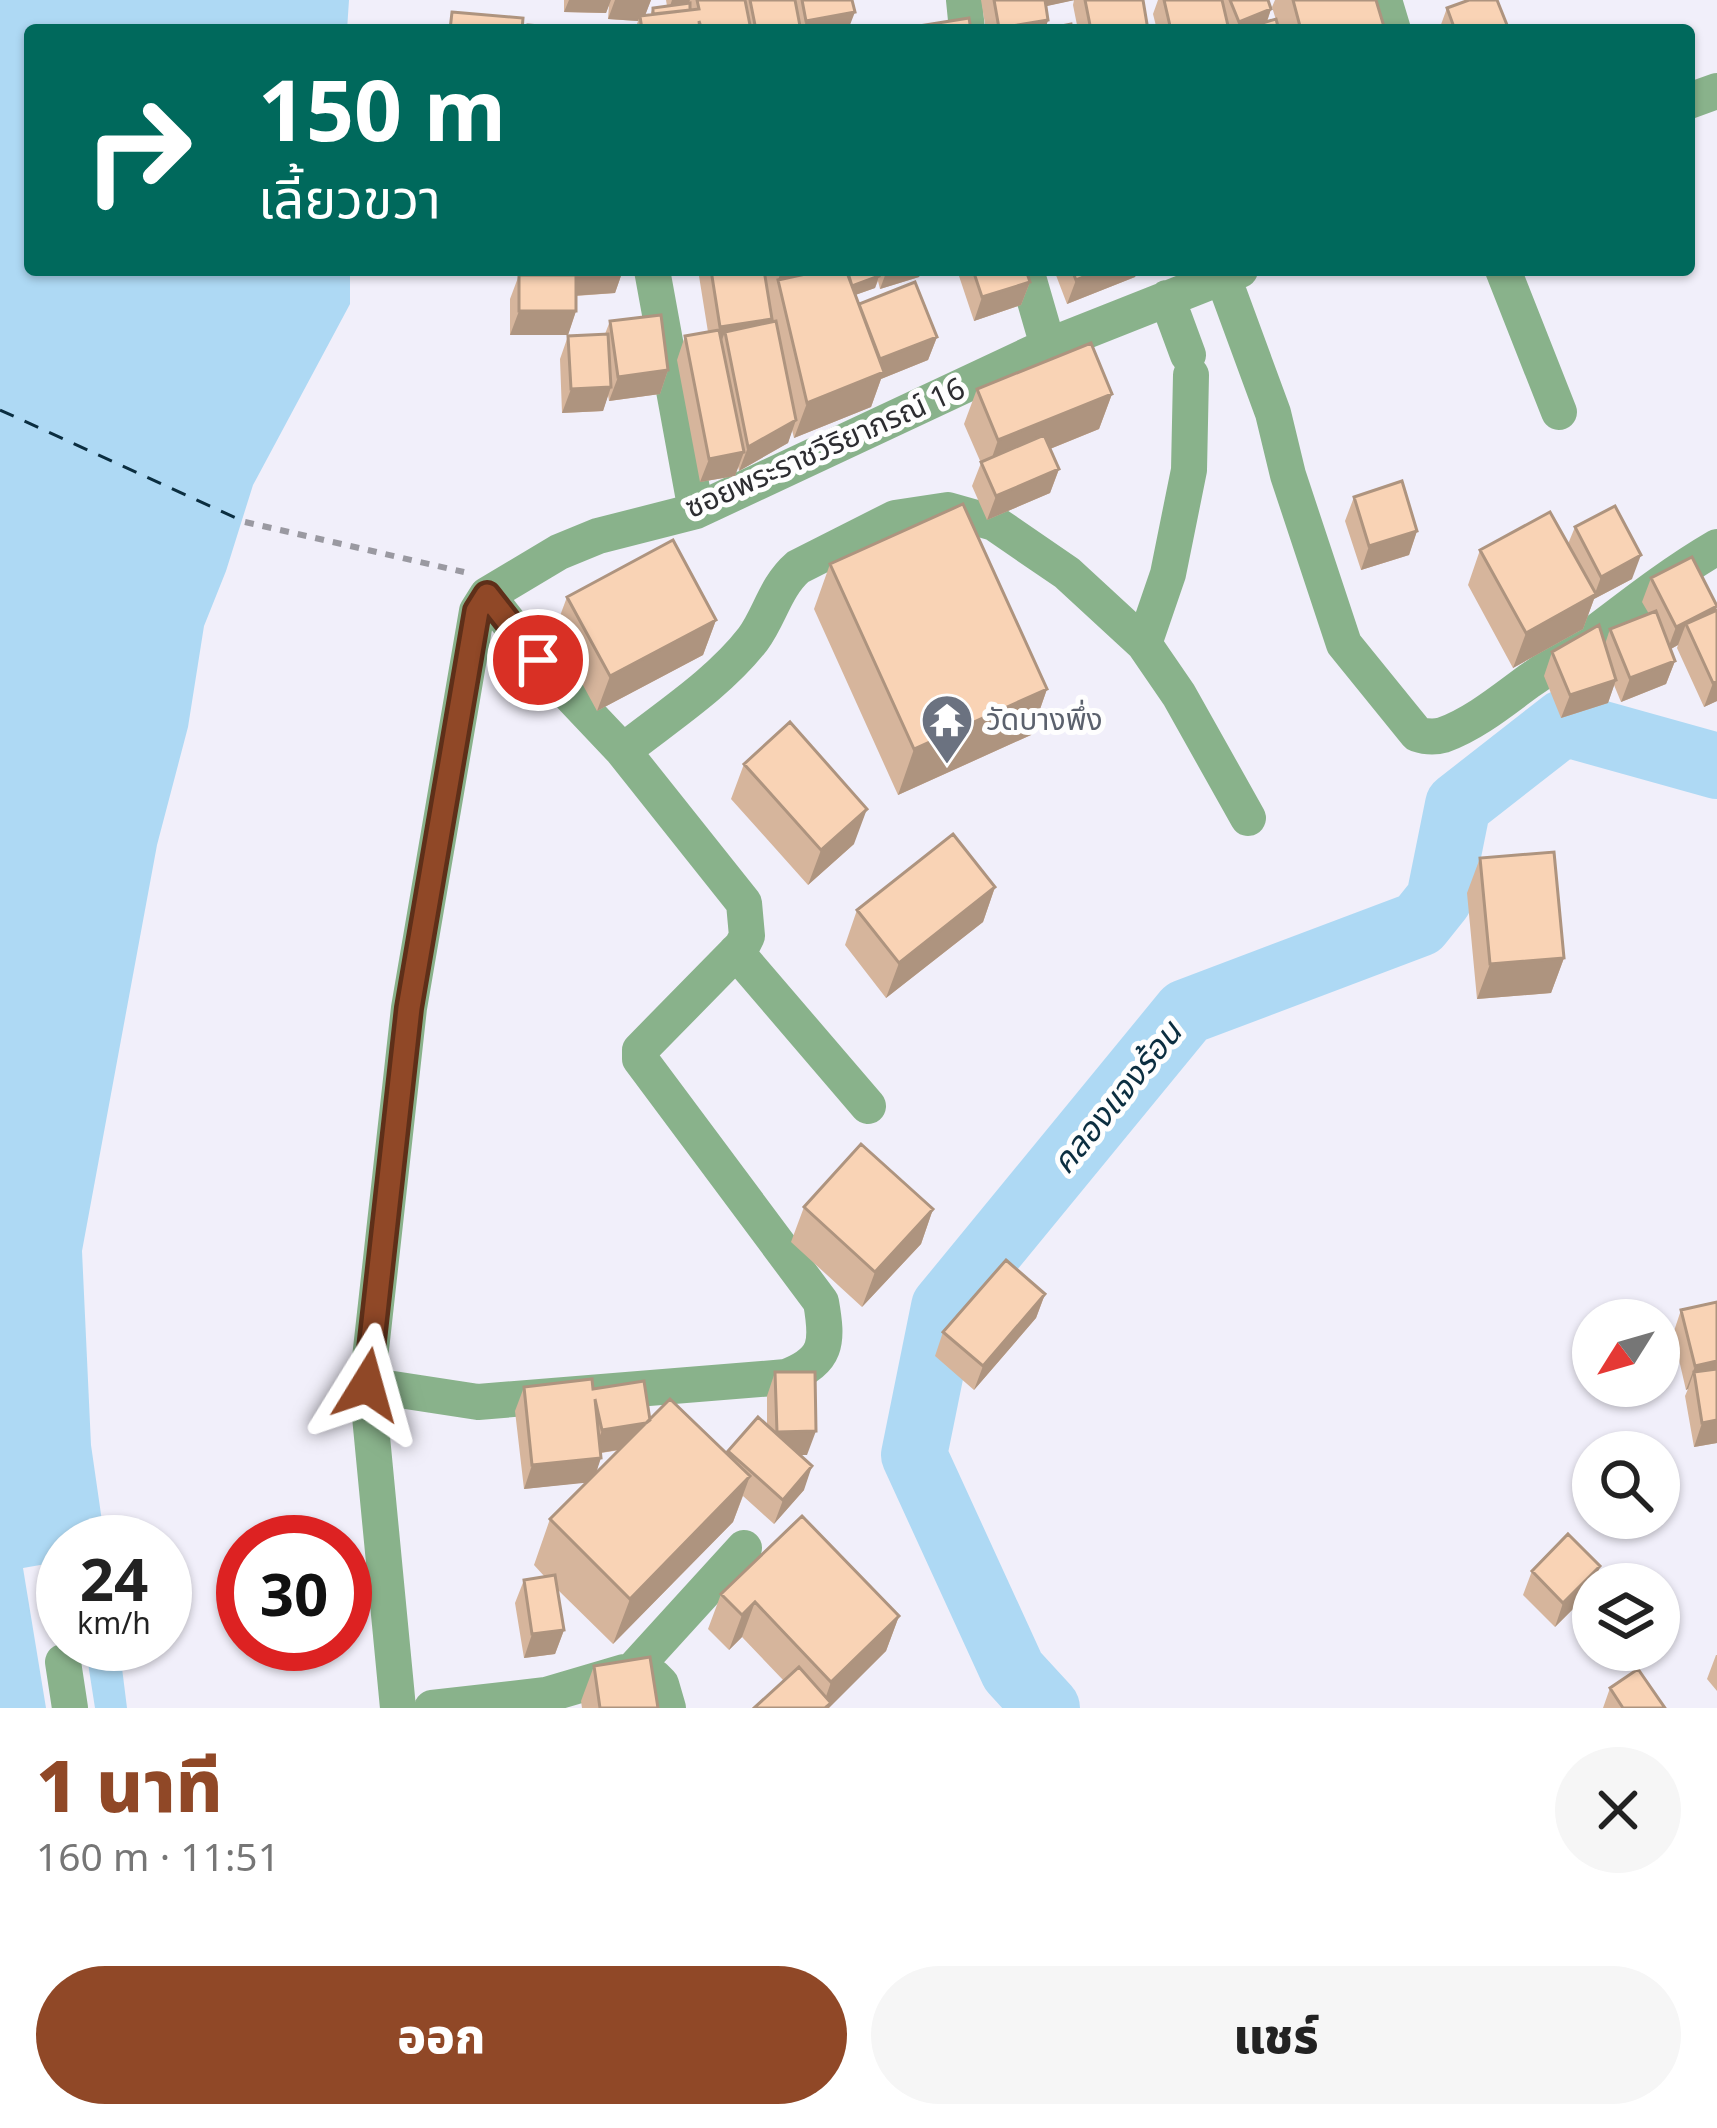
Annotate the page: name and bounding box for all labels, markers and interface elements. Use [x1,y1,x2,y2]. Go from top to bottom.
text: 150 m [258,51,506,166]
icon: right [60,72,216,228]
text: เลี้ยวขวา [258,160,441,234]
street label: ซอยพระราชวีริยาภรณ์ 16 [678,366,971,527]
pin [487,609,589,711]
icon: arrive [505,627,571,693]
temple icon: วัดบางพึ่ง [919,692,975,766]
place label: วัดบางพึ่ง [986,698,1103,739]
water label: คลองแจงร้อน [1040,1010,1192,1182]
north arrow [1572,1299,1680,1407]
map controls [1572,1299,1680,1671]
position arrow [304,1322,430,1448]
button: search [1572,1431,1680,1539]
speed limit sign: 30 [216,1515,372,1671]
text: 24 [80,1537,148,1619]
button: layers [1572,1563,1680,1671]
text: km/h [77,1602,151,1643]
text: 1 นาที [36,1735,223,1833]
button: close [1555,1747,1681,1873]
text: 160 m · 11:51 [36,1829,280,1882]
button: ออก [36,1966,847,2104]
button: แชร์ [871,1966,1681,2104]

